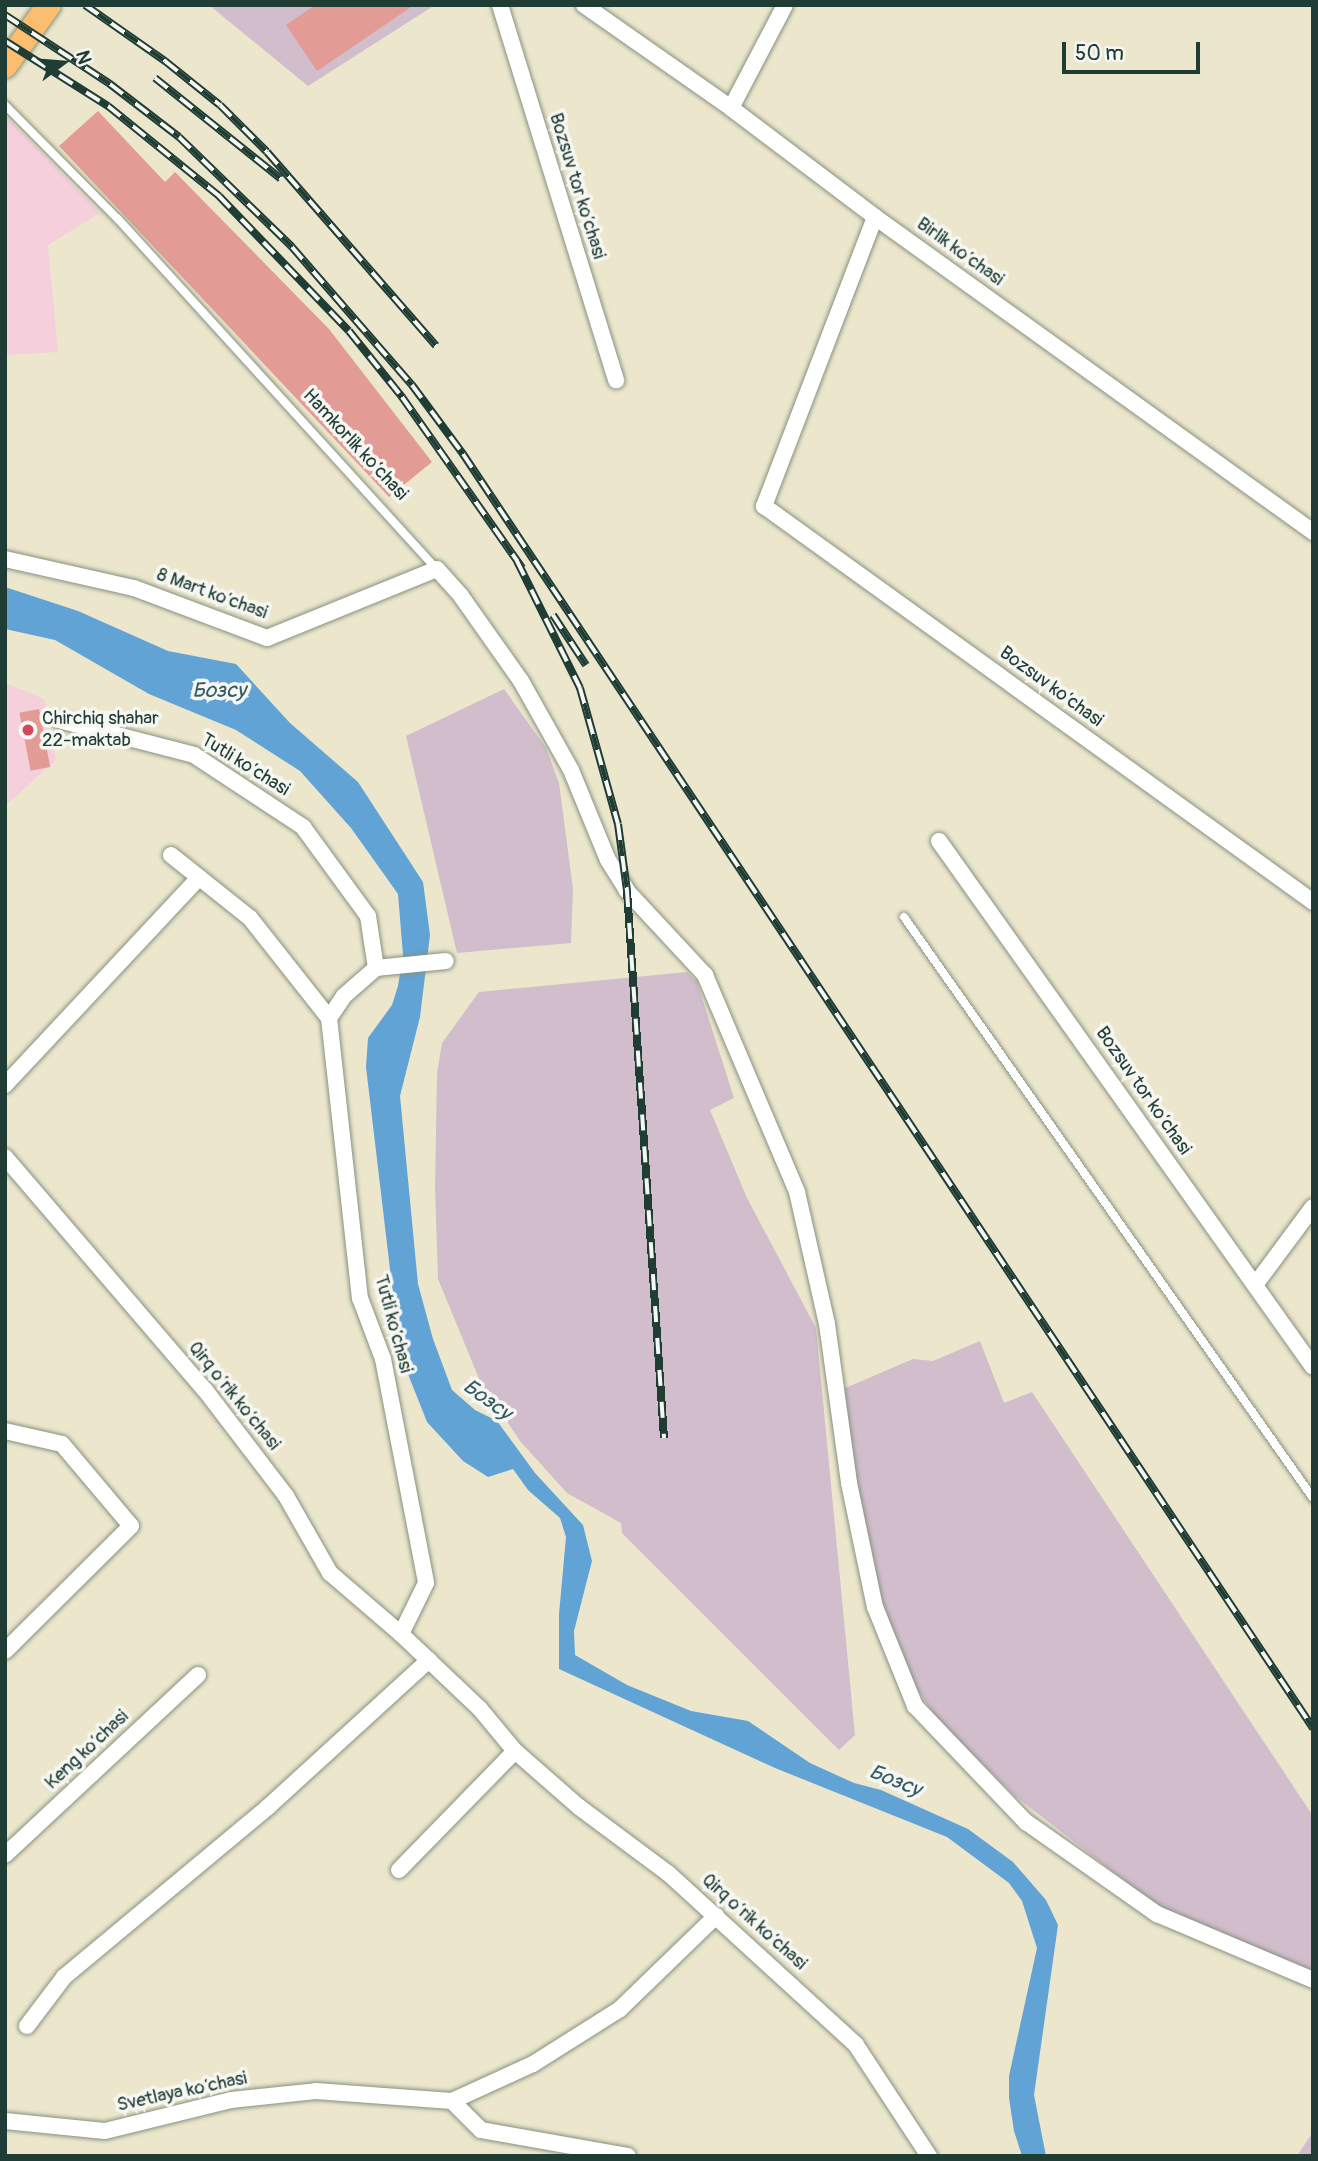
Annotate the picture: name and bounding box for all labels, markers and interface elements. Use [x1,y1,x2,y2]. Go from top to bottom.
north arrow [28,28,98,98]
scale bar [1066,28,1204,72]
text: 50 m [1075,40,1124,67]
text: N [70,48,96,67]
street label: Bozsuv tor ko‘chasi [544,110,610,262]
street label: Birlik ko‘chasi [912,213,1008,291]
street label: Hamkorlik ko‘chasi [298,385,412,505]
street label: 8 Mart ko‘chasi [154,563,270,625]
street label: Bozsuv ko‘chasi [995,642,1107,732]
water label: Бозсу [192,678,246,704]
place label: Chirchiq shahar 22-maktab [42,708,159,752]
marker: Chirchiq shahar 22-maktab [20,722,36,738]
street label: Tutli ko‘chasi [196,729,294,801]
street label: Bozsuv tor ko‘chasi [1090,1023,1196,1159]
street label: Tutli ko‘chasi [369,1272,417,1376]
street label: Qirq o‘rik ko‘chasi [183,1337,285,1455]
water label: Бозсу [458,1374,516,1426]
street label: Keng ko‘chasi [40,1705,134,1795]
water label: Бозсу [865,1759,925,1803]
street label: Qirq o‘rik ko‘chasi [697,1869,811,1975]
street label: Svetlaya ko‘chasi [115,2067,249,2117]

